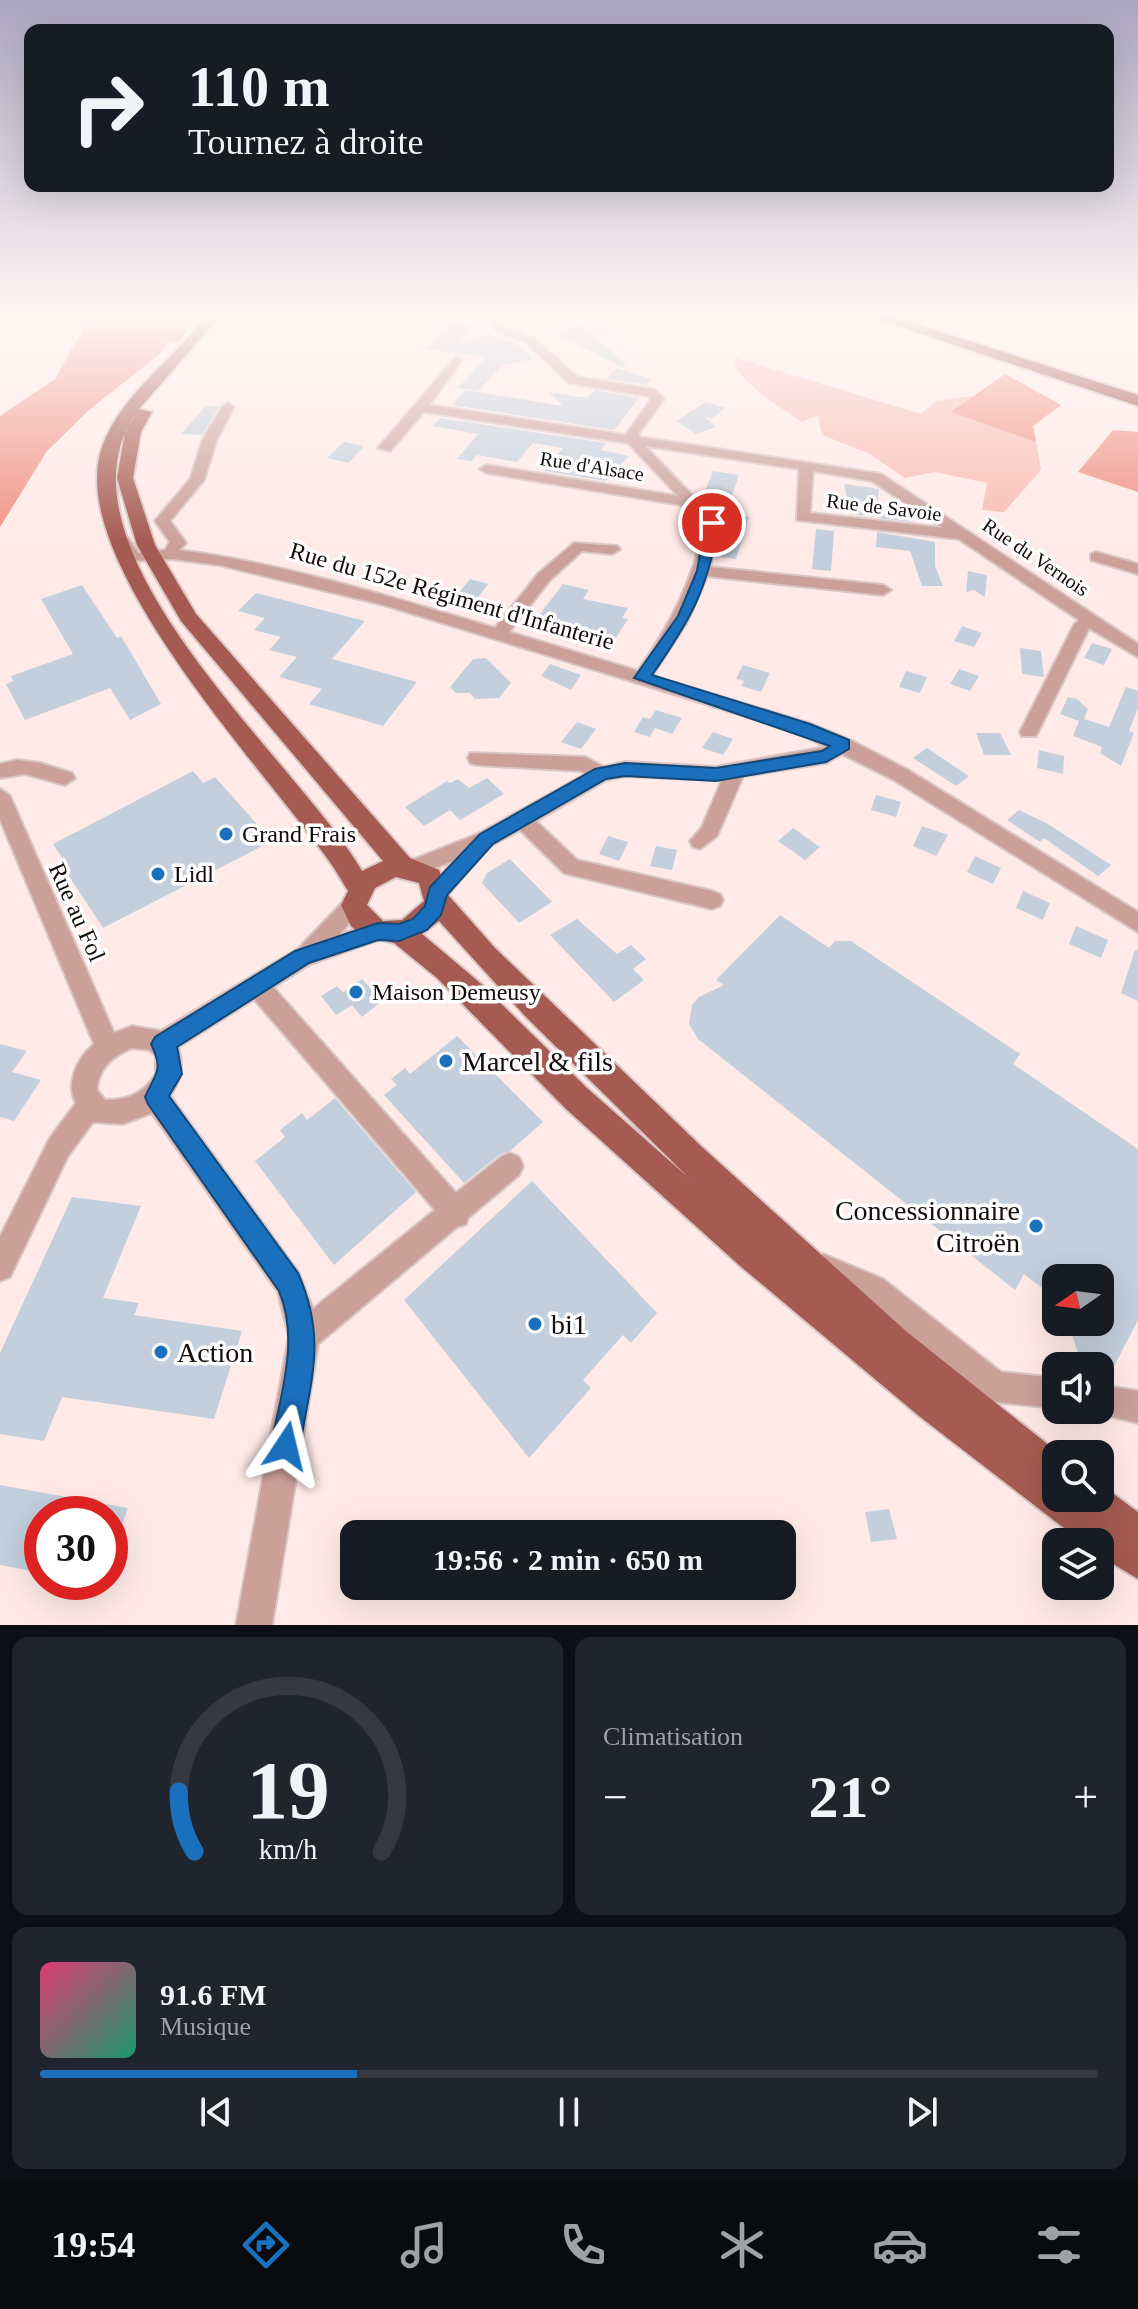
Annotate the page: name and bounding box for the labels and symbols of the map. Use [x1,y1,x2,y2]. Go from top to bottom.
street label: Rue d'Alsace [538,447,646,485]
pin [678,489,746,557]
street label: Rue de Savoie [825,489,943,525]
street label: Rue du Vernois [979,513,1093,601]
street label: Rue du 152e Régiment d'Infanterie [287,537,617,655]
place label: Grand Frais [242,821,356,847]
marker: Grand Frais [217,825,235,843]
street label: Rue au Fol [44,859,110,966]
place label: Lidl [174,861,214,887]
marker: Lidl [149,865,167,883]
place label: Maison Demeusy [372,979,541,1005]
marker: Maison Demeusy [347,983,365,1001]
place label: Marcel & fils [462,1046,613,1077]
marker: Marcel & fils [437,1052,455,1070]
place label: Concessionnaire Citroën [835,1195,1020,1258]
marker: Concessionnaire Citroën [1027,1217,1045,1235]
north arrow [1042,1264,1114,1336]
place label: bi1 [551,1309,587,1340]
marker: bi1 [526,1315,544,1333]
place label: Action [177,1337,253,1368]
marker: Action [152,1343,170,1361]
position arrow [244,1404,328,1488]
speed limit sign: 30 [24,1496,128,1600]

